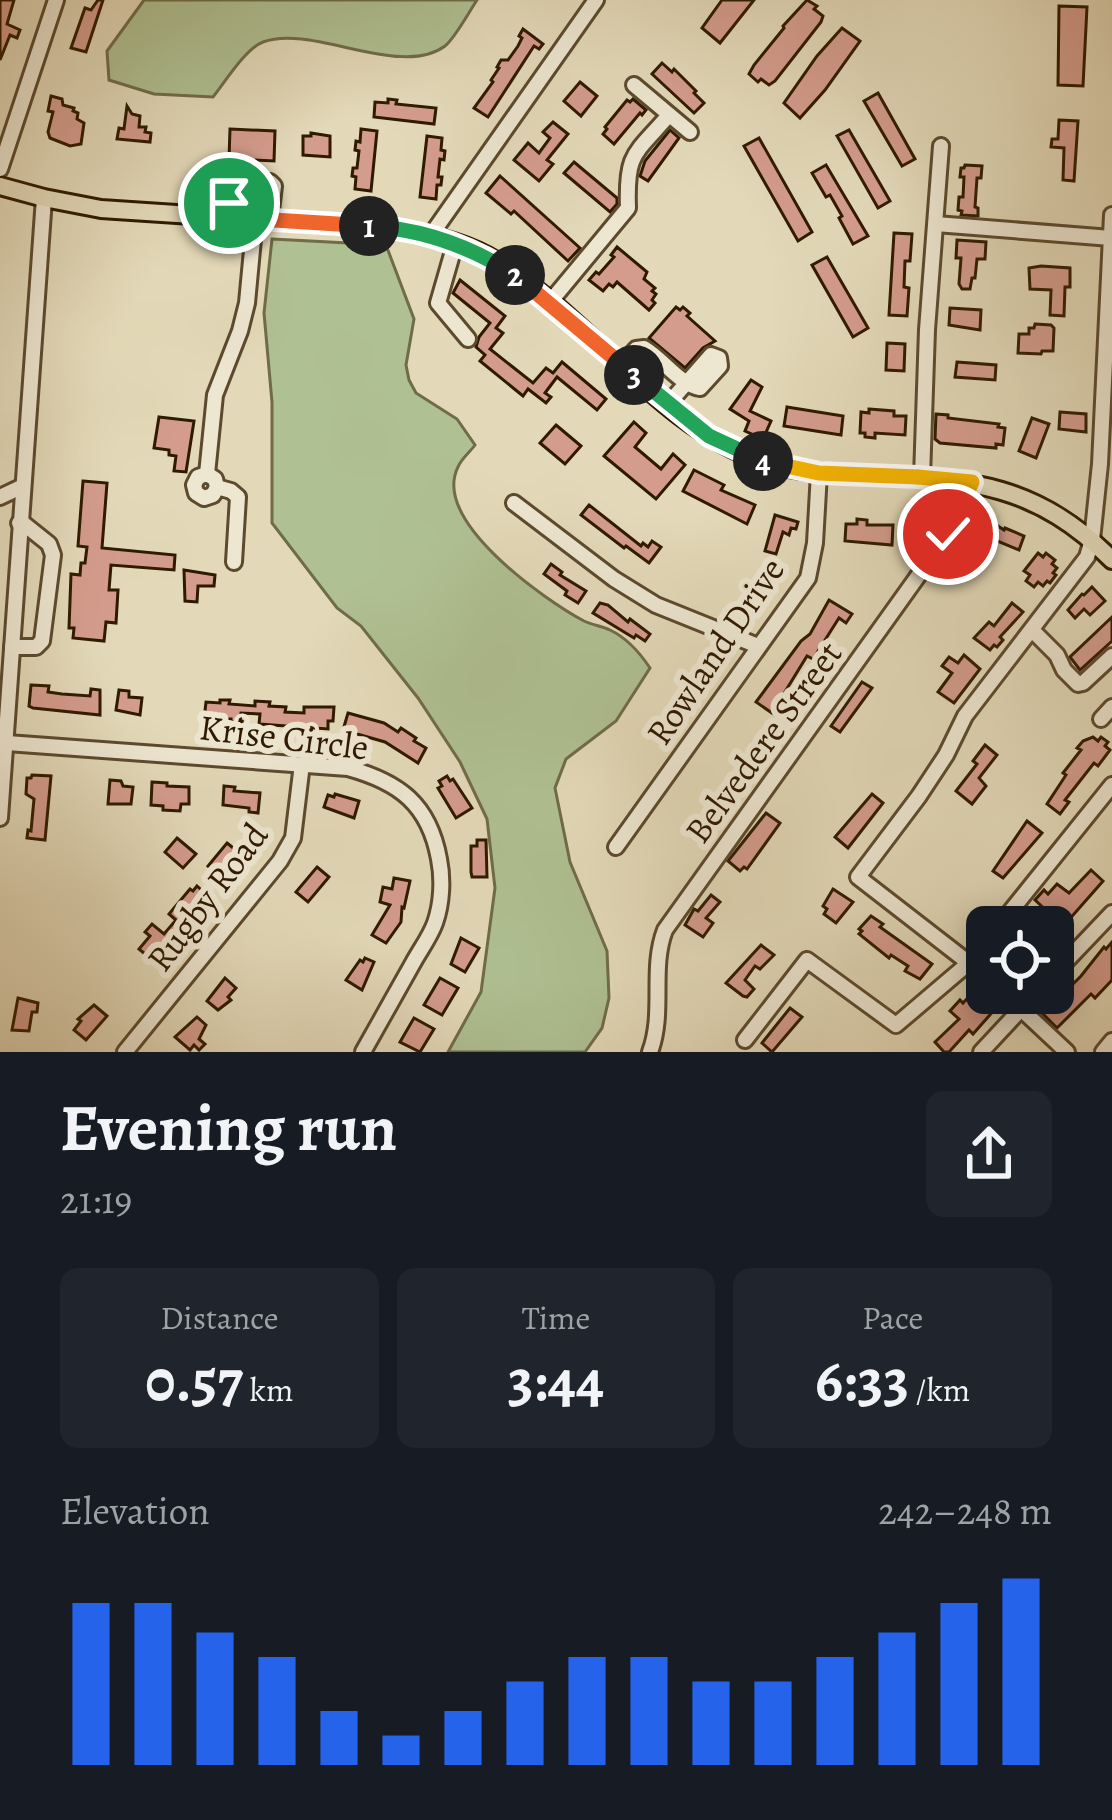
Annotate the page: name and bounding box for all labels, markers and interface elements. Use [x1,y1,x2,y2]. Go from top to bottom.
pin [178,152,280,254]
icon: arrive [196,170,262,236]
pin: 1 [339,196,399,256]
text: 1 [363,203,375,248]
pin: 2 [485,245,545,305]
text: 2 [507,252,523,297]
pin: 3 [604,345,664,405]
text: 3 [627,352,641,397]
pin: 4 [733,431,793,491]
text: 4 [755,438,771,483]
pin [897,483,999,585]
icon: check [915,501,981,567]
street label: Rowland Drive [634,548,796,754]
street label: Belvedere Street [673,631,853,853]
street label: Krise Circle [197,702,371,772]
street label: Rugby Road [135,812,279,981]
map controls [966,906,1074,1014]
button: locate [966,906,1074,1014]
text: Evening run [60,1083,397,1173]
button: share [926,1091,1052,1217]
text: 21:19 [60,1173,132,1226]
text: Distance [160,1295,279,1340]
text: Time [522,1295,590,1340]
text: Pace [862,1295,923,1340]
text: 0.57 [145,1340,243,1422]
text: 3:44 [508,1340,604,1422]
text: 6:33 [815,1340,909,1422]
text: km [243,1367,293,1412]
text: /km [909,1367,970,1412]
text: Elevation [60,1484,210,1537]
text: 242–248 m [878,1484,1052,1537]

